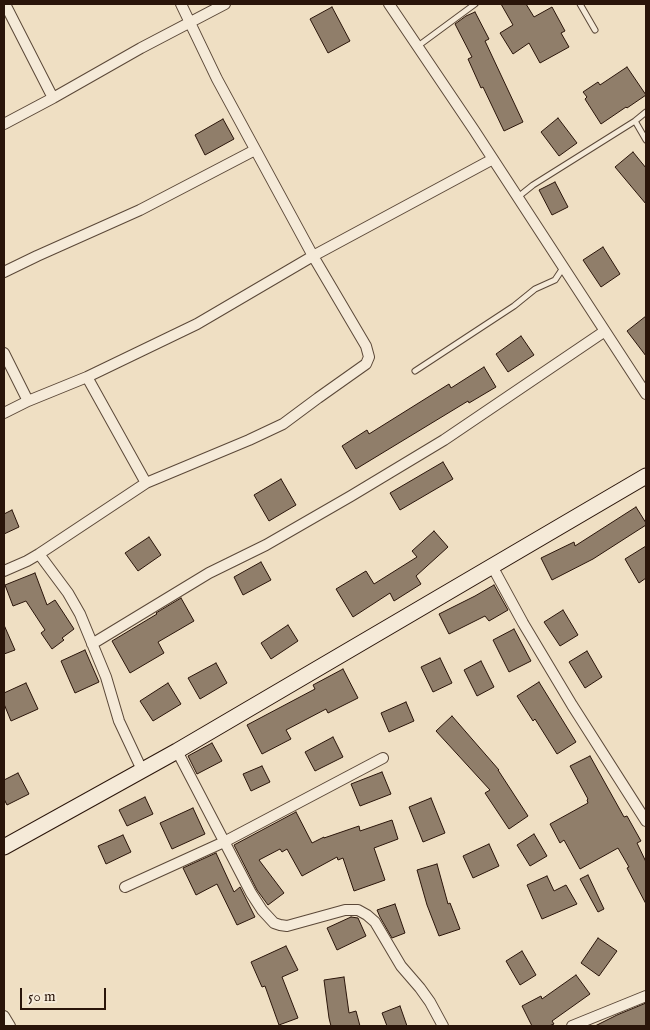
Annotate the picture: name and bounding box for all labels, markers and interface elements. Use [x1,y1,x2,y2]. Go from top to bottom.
scale bar [22,978,109,1010]
text: 50 m [28,987,56,1006]

